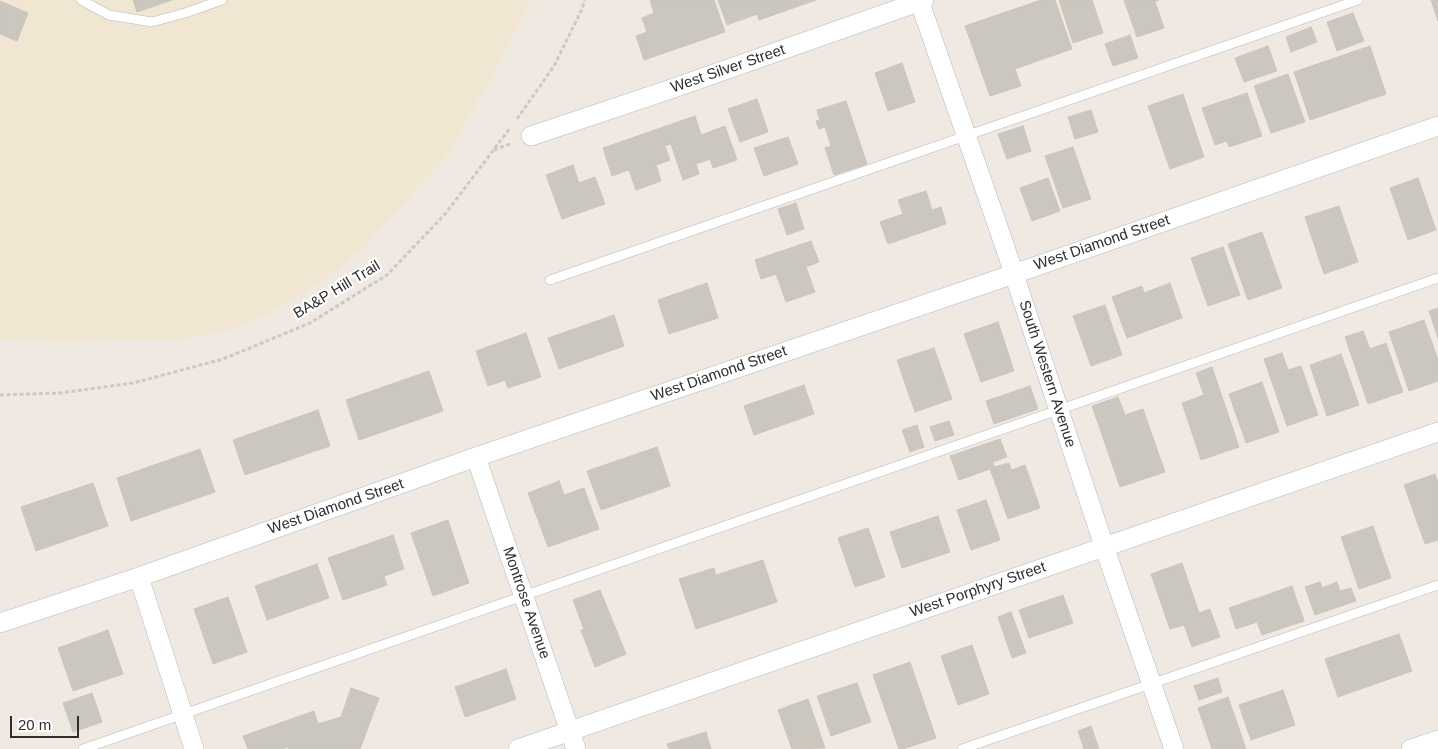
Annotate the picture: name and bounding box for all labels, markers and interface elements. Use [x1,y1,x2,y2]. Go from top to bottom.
street label: West Silver Street [668,41,788,97]
street label: West Diamond Street [1032,211,1172,275]
street label: BA&P Hill Trail [290,257,384,323]
street label: South Western Avenue [1015,298,1079,450]
street label: West Diamond Street [649,342,789,406]
street label: West Diamond Street [266,475,406,539]
street label: Montrose Avenue [498,545,554,661]
street label: West Porphyry Street [908,558,1048,622]
scale bar [12,706,81,738]
text: 20 m [18,716,51,733]

